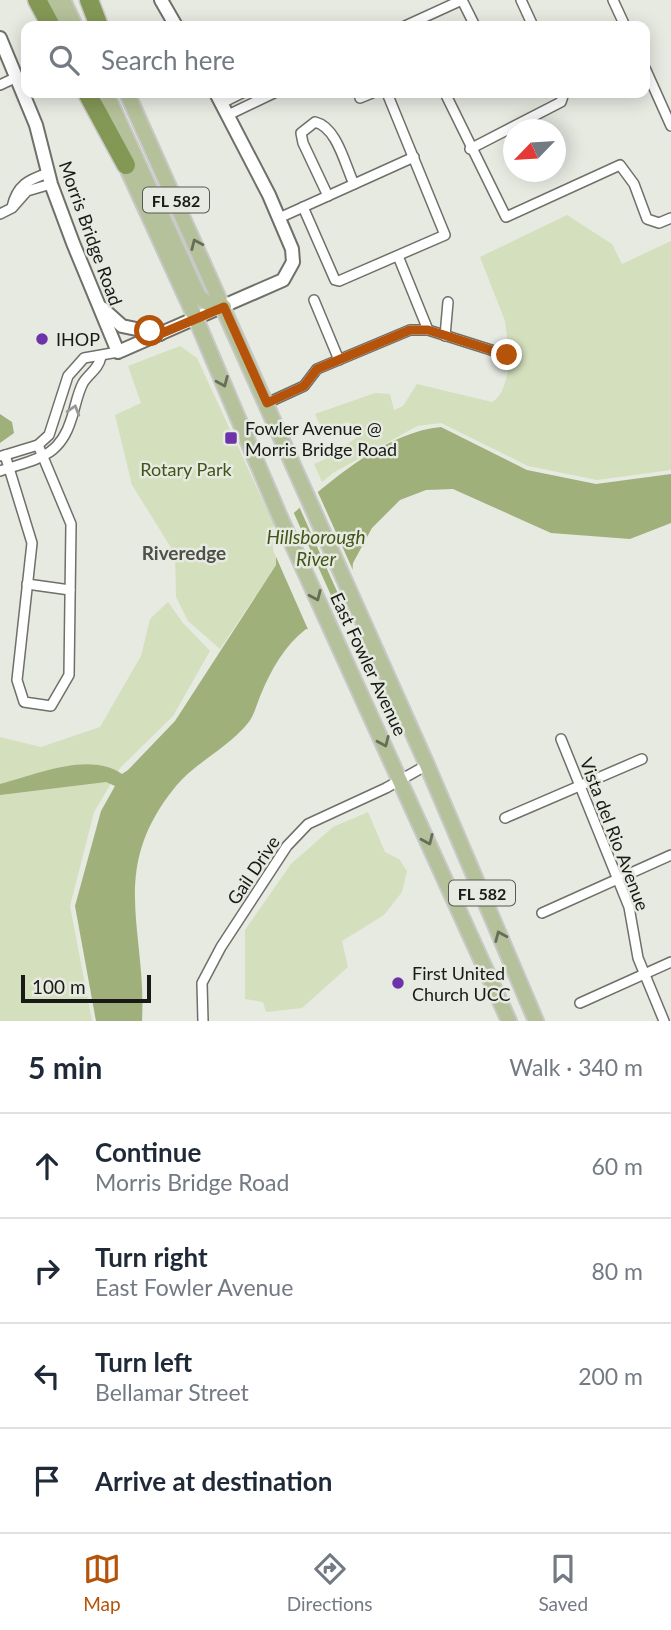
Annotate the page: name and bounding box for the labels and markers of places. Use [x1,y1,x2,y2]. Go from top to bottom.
place label: IHOP [56,328,100,350]
marker: IHOP [34,331,50,347]
place label: Fowler Avenue @ Morris Bridge Road [245,417,397,460]
marker: Fowler Avenue @ Morris Bridge Road [223,430,239,446]
place label: First United Church UCC [412,962,511,1005]
marker: First United Church UCC [390,975,406,991]

